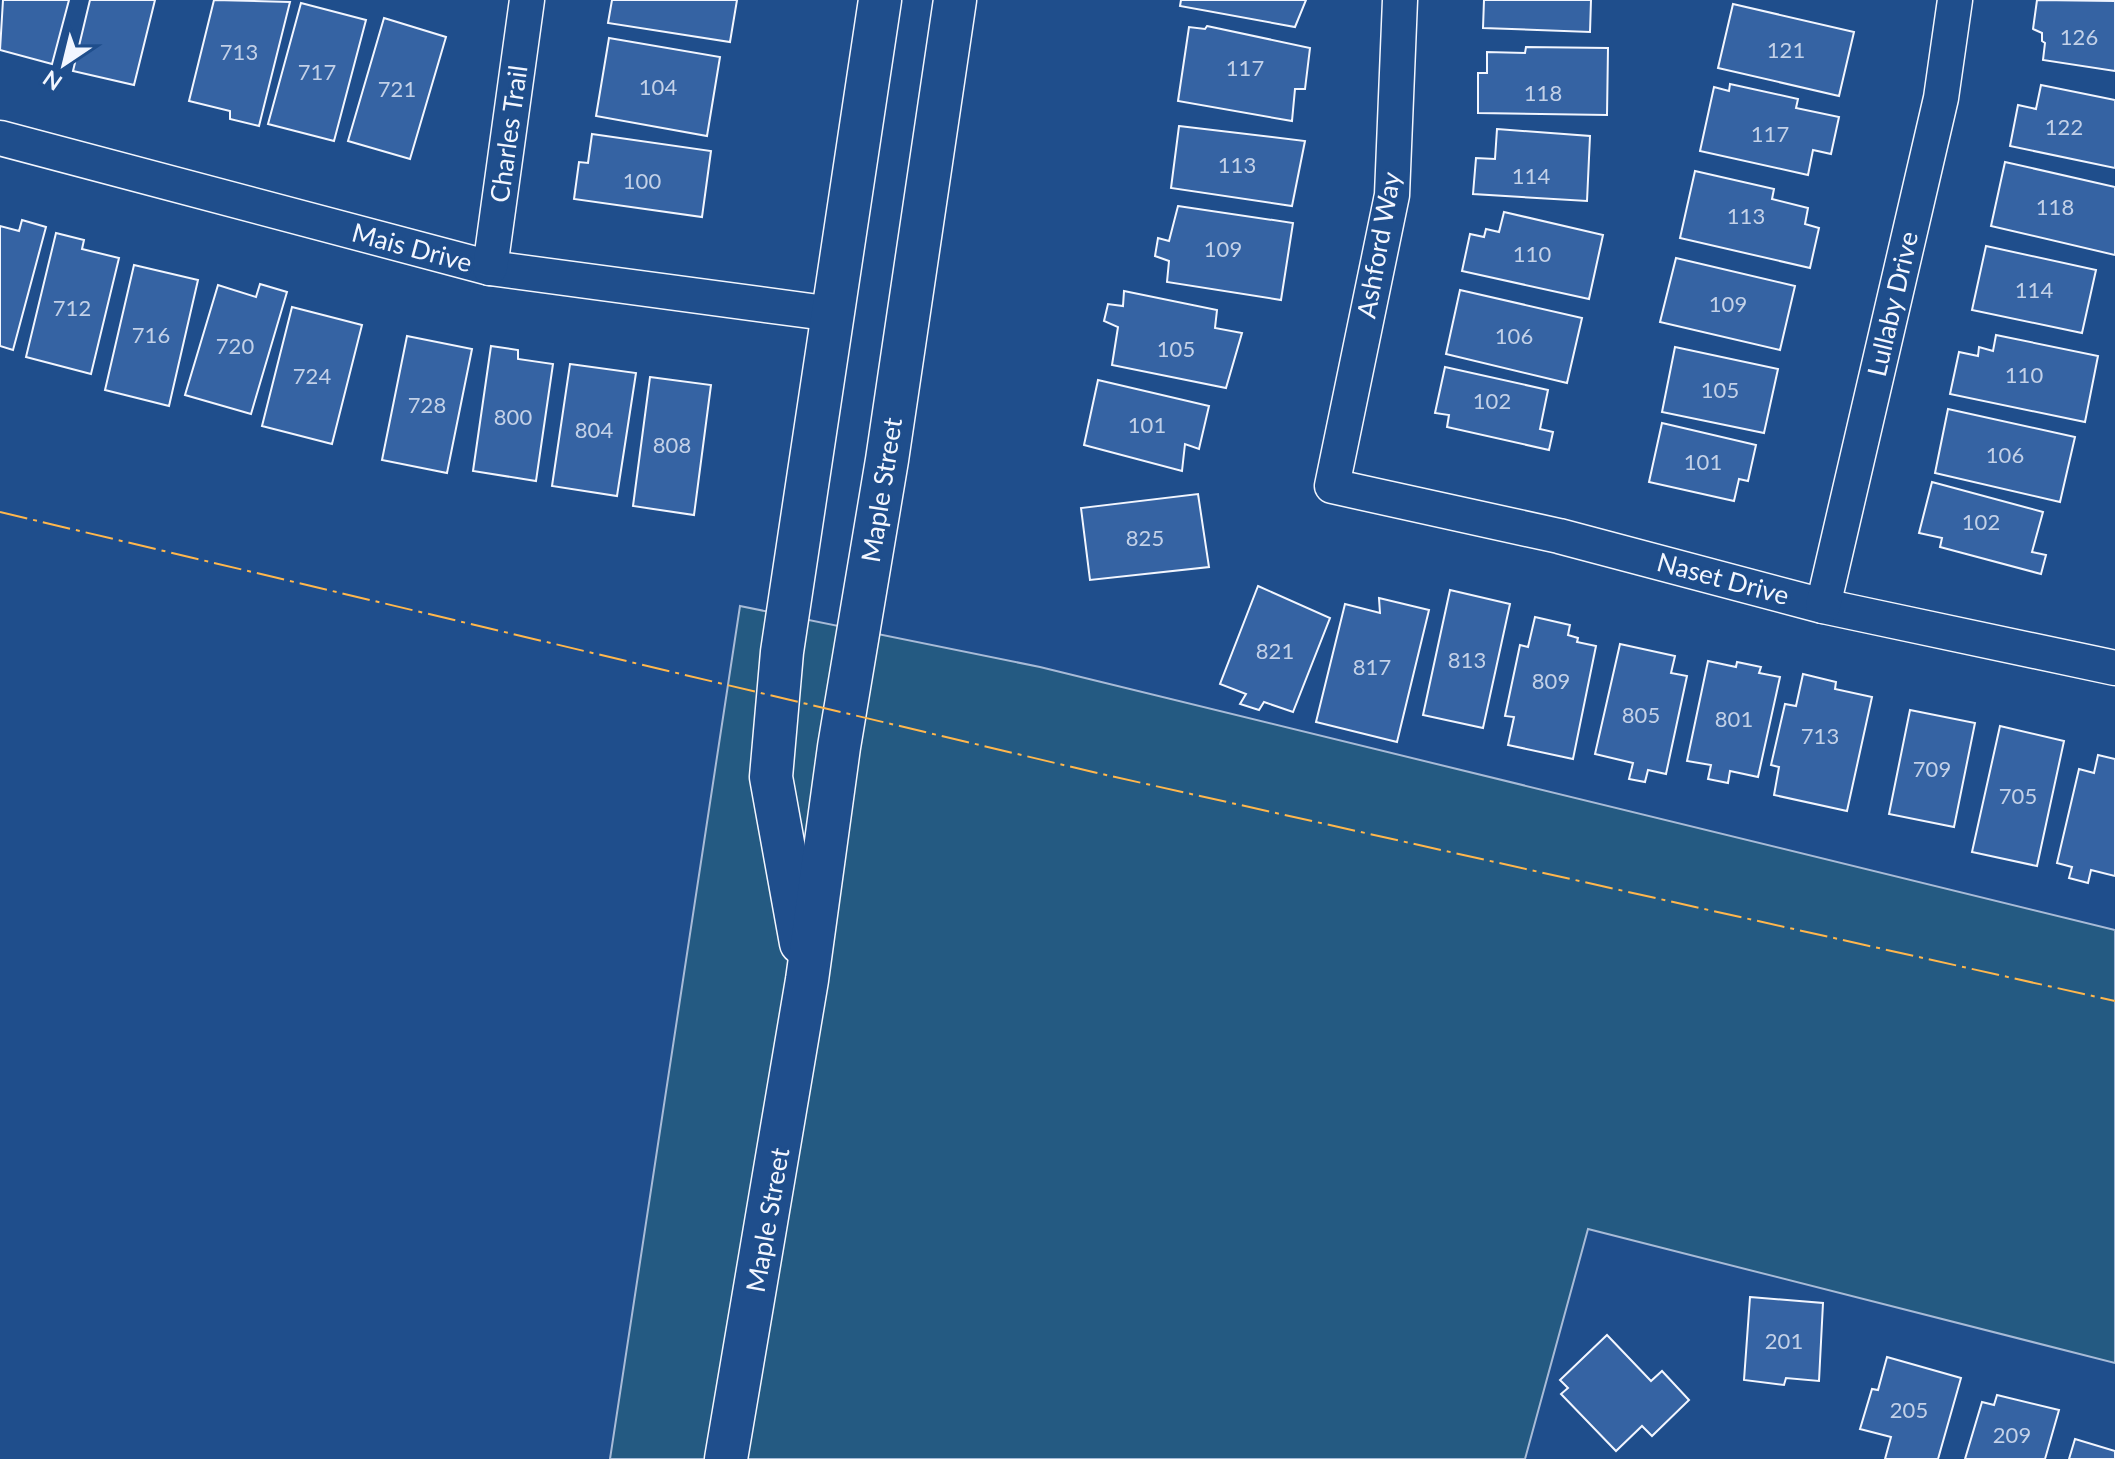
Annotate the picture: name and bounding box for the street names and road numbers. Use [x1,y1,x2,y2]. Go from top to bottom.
street label: Charles Trail [483,63,533,205]
street label: Ashford Way [1349,169,1407,320]
street label: Mais Drive [349,216,476,278]
street label: Lullaby Drive [1860,228,1924,379]
street label: Maple Street [854,414,908,565]
street label: Naset Drive [1654,545,1793,611]
street label: Maple Street [739,1144,796,1295]

